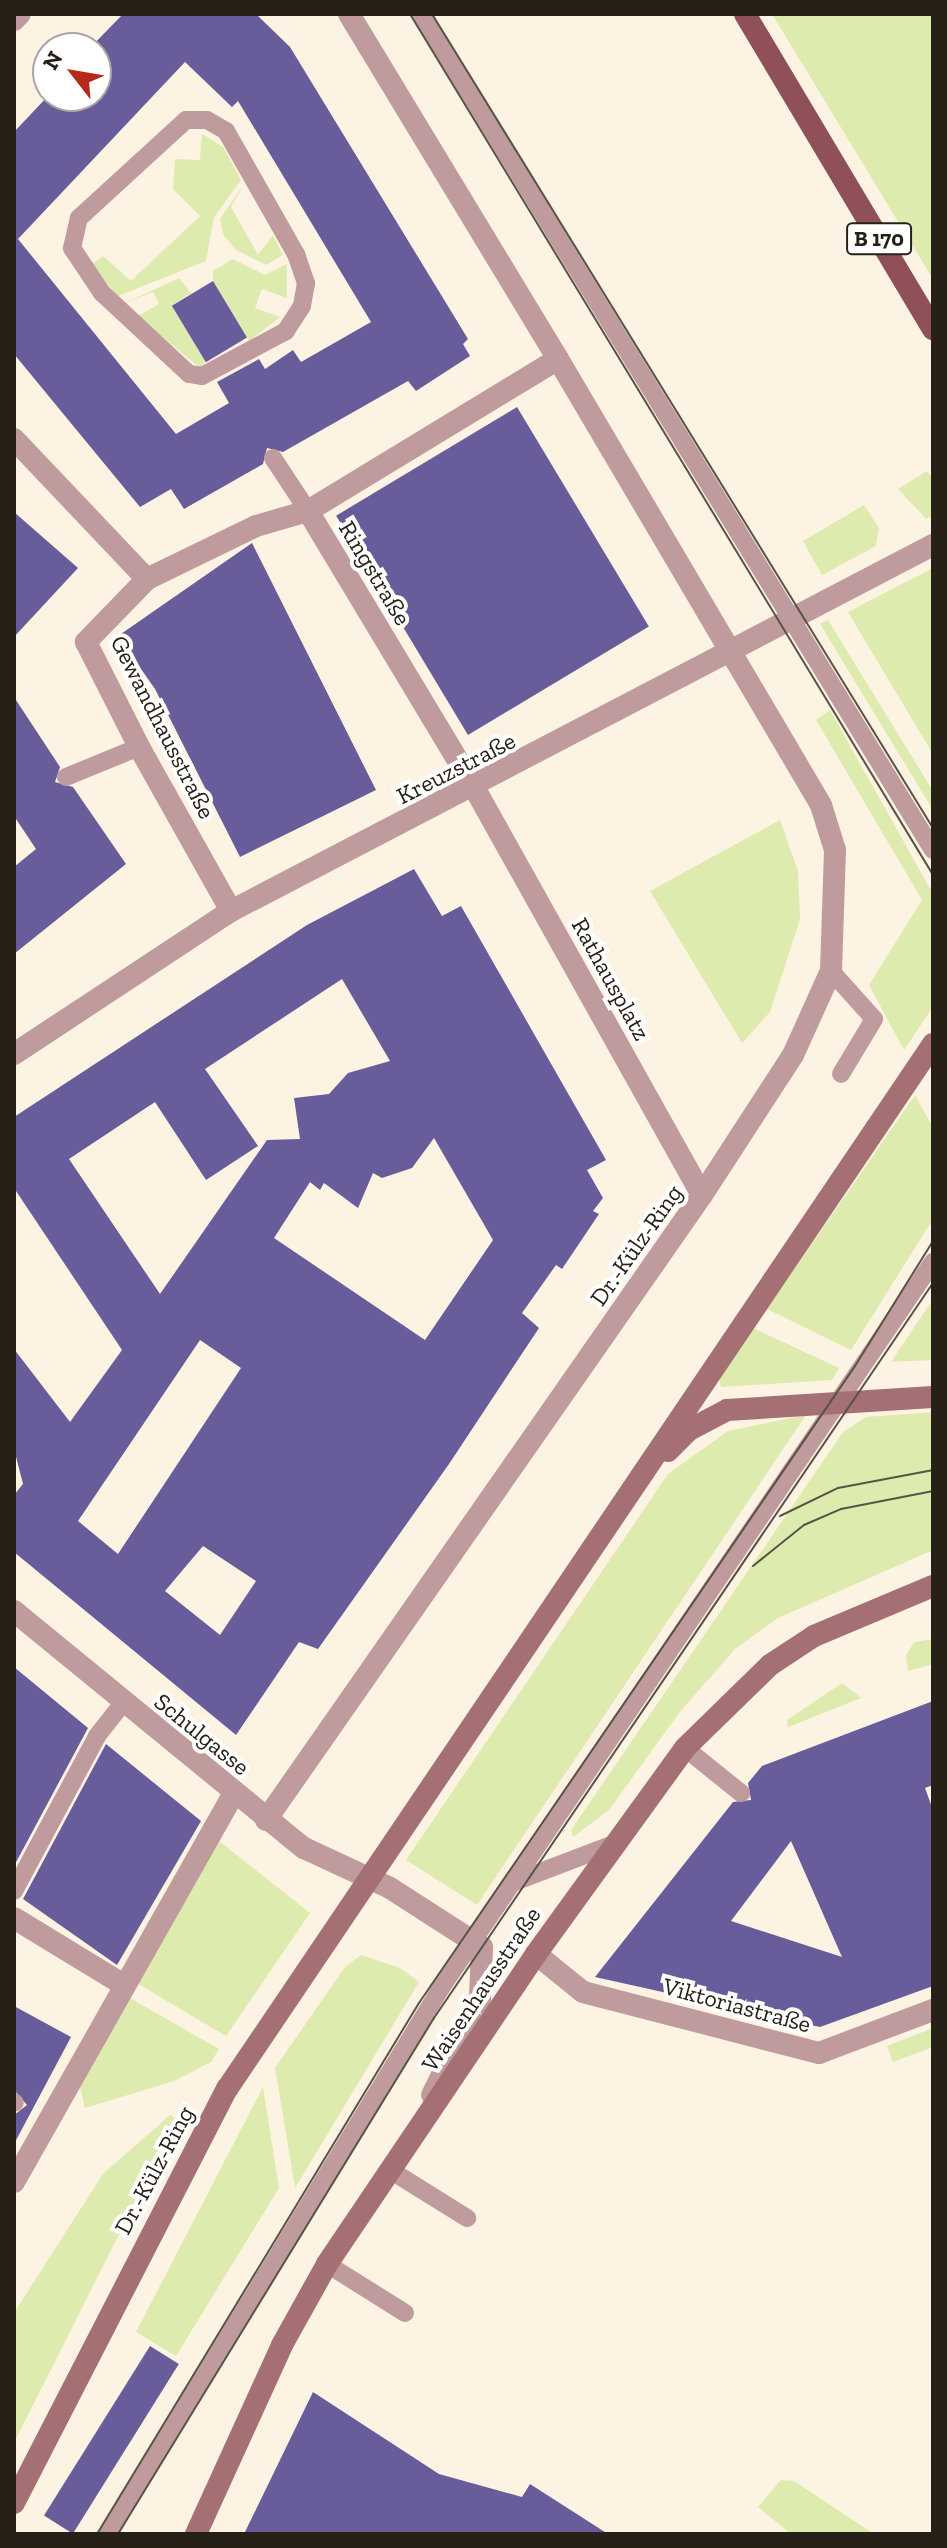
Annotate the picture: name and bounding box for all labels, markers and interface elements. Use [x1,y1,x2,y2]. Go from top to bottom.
north arrow [32,32,112,112]
text: N [37,46,69,75]
road number: B 170 [845,221,913,257]
street label: Ringstraße [333,516,417,630]
street label: Gewandhausstraße [104,631,222,823]
street label: Kreuzstraße [392,726,520,810]
street label: Rathausplatz [566,913,656,1045]
street label: Dr.-Külz-Ring [584,1179,688,1311]
street label: Schulgasse [149,1687,255,1781]
street label: Waisenhausstraße [415,1901,547,2077]
street label: Viktoriastraße [660,1971,814,2039]
street label: Dr.-Külz-Ring [108,2101,200,2239]

